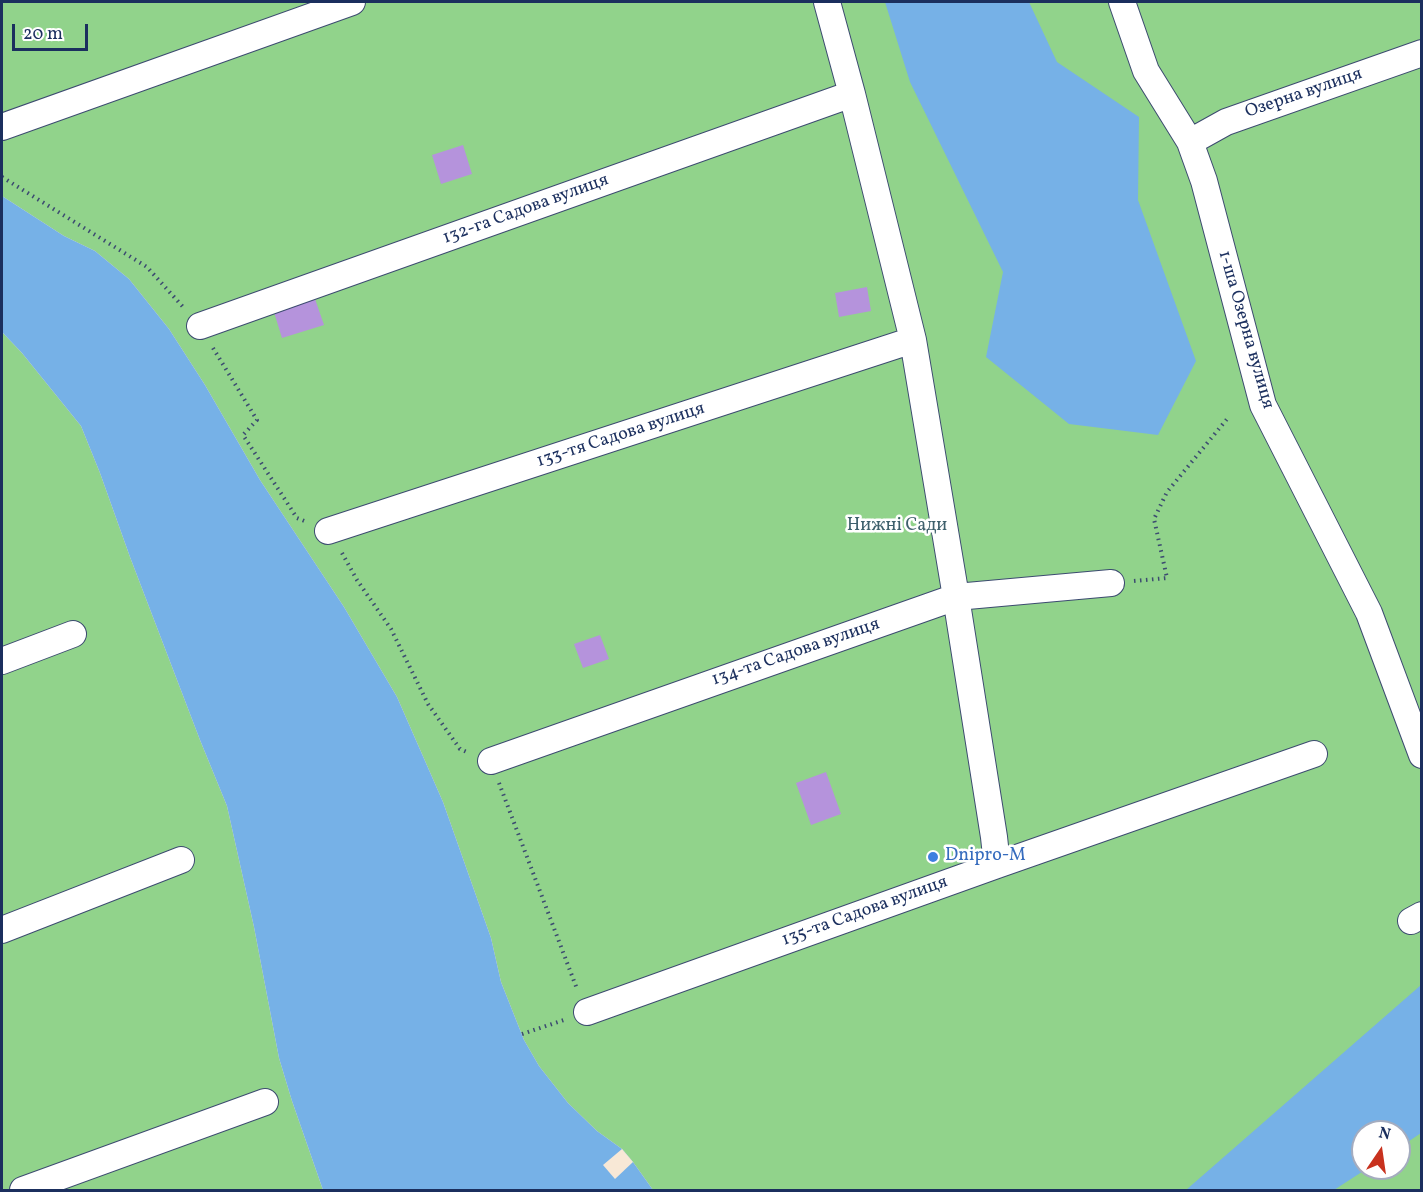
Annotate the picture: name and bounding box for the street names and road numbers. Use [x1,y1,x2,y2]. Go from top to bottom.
street label: Озерна вулиця [1243,64,1365,124]
street label: 132-га Садова вулиця [440,170,612,250]
street label: 1-ша Озерна вулиця [1212,248,1278,412]
street label: 133-тя Садова вулиця [534,399,708,473]
street label: 134-та Садова вулиця [709,614,883,692]
street label: 135-та Садова вулиця [779,872,951,952]

